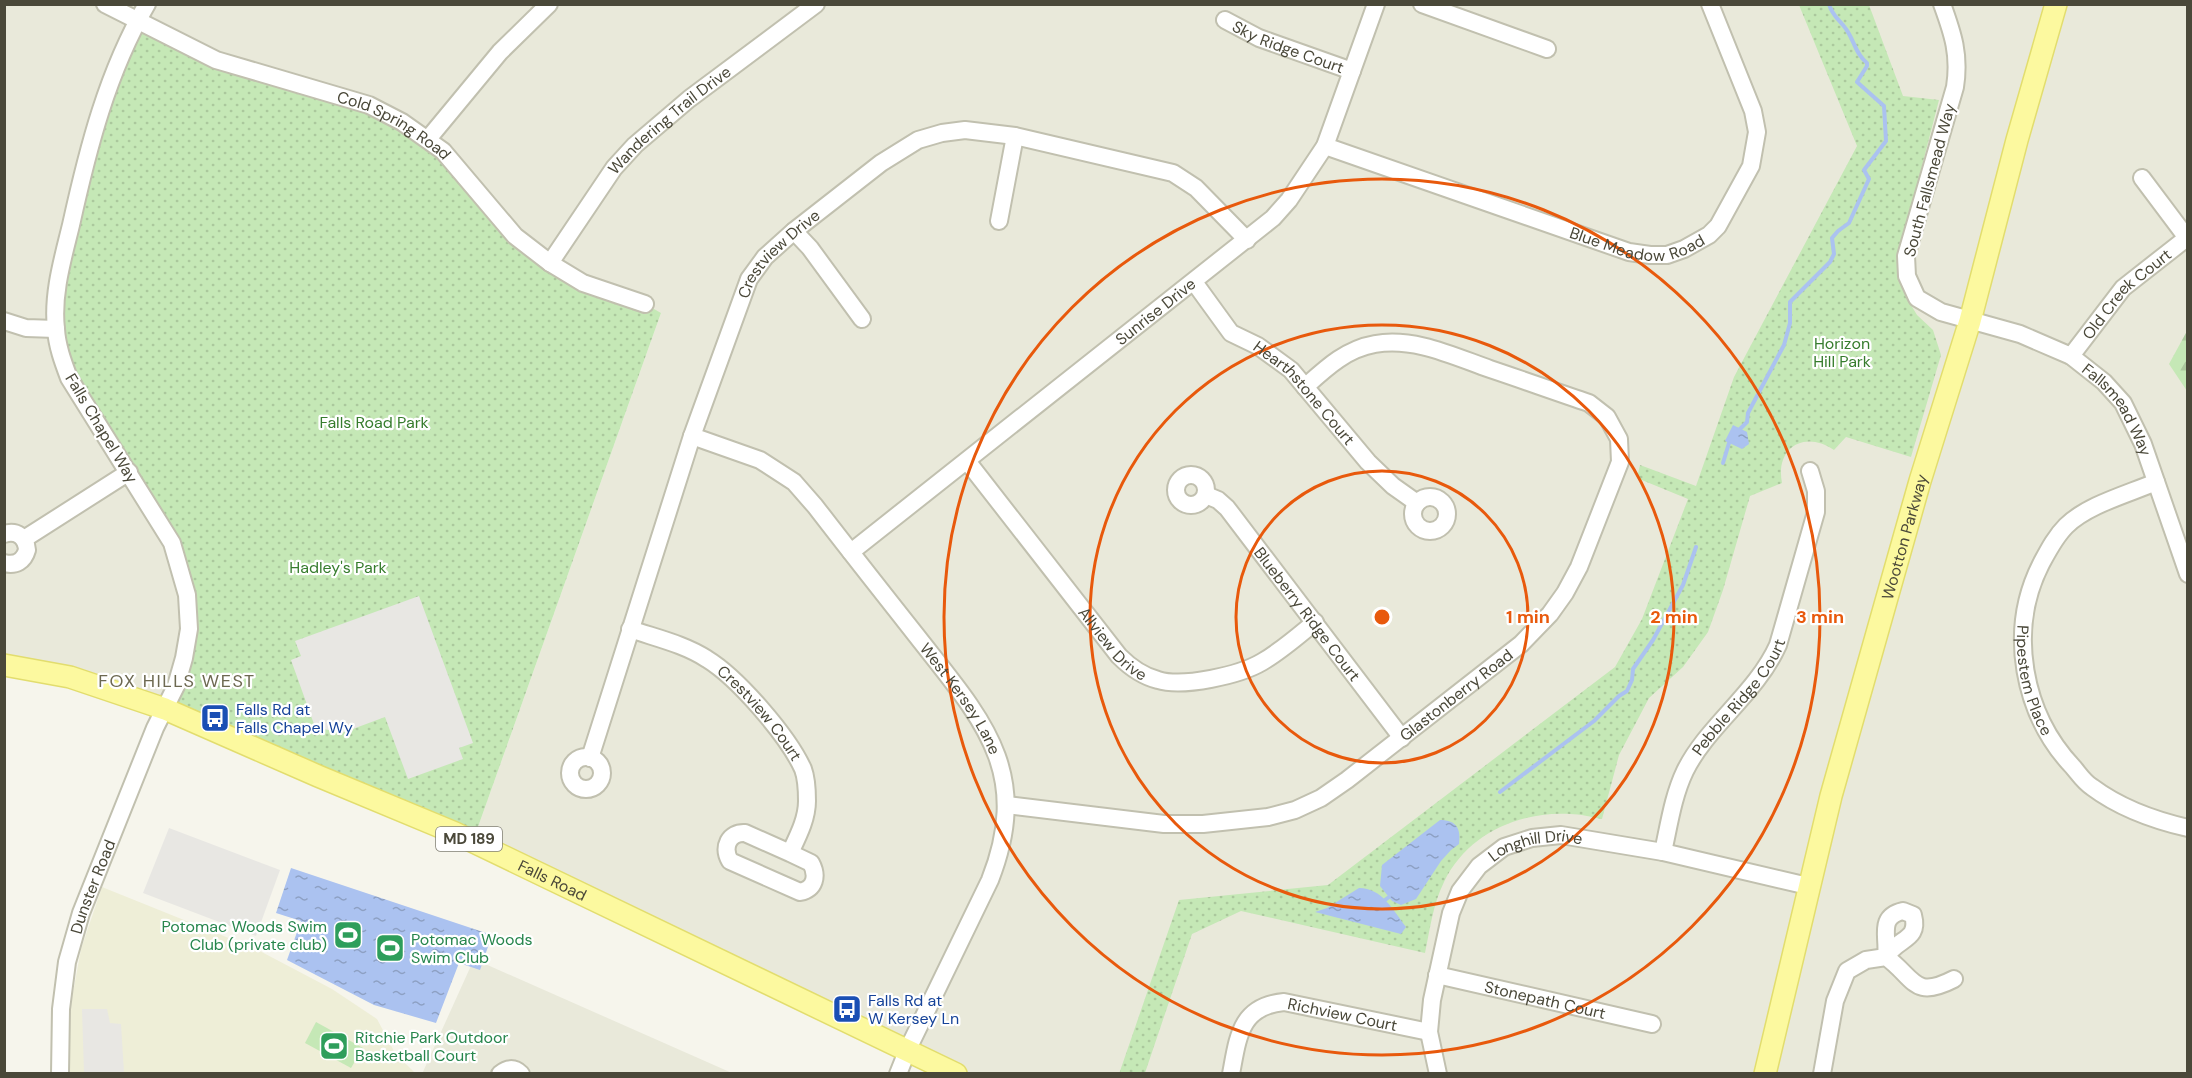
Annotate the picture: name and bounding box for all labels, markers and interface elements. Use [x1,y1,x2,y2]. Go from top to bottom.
street label: Sky Ridge Court [1229,16,1347,78]
street label: Wandering Trail Drive [603,61,735,179]
street label: Cold Spring Road [335,86,456,164]
street label: South Fallsmead Way [1899,101,1960,259]
street label: Crestview Drive [733,205,824,301]
street label: Blue Meadow Road [1567,222,1708,266]
street label: Old Creek Court [2078,244,2176,344]
street label: Sunrise Drive [1111,273,1200,350]
park label: Horizon Hill Park [1813,333,1871,372]
street label: Hearthstone Court [1249,336,1359,449]
street label: Fallsmead Way [2078,359,2156,459]
street label: Falls Chapel Way [61,369,143,487]
park label: Falls Road Park [319,412,429,433]
street label: Wootton Parkway [1877,471,1933,602]
street label: Blueberry Ridge Court [1249,543,1365,685]
park label: Hadley's Park [289,557,387,578]
street label: Allview Drive [1074,603,1150,685]
text: 1 min [1506,605,1550,629]
text: 2 min [1650,605,1698,629]
text: 3 min [1796,605,1844,629]
centre of rings [1372,607,1392,627]
street label: Pipestem Place [2012,624,2057,739]
street label: Pebble Ridge Court [1687,636,1790,760]
street label: West Kersey Lane [915,639,1005,757]
street label: Glastonberry Road [1395,644,1517,746]
street label: Crestview Court [713,661,807,765]
district label: FOX HILLS WEST [98,669,256,693]
place label: Falls Rd at Falls Chapel Wy [236,699,353,738]
bus stop icon: Falls Rd at Falls Chapel Wy [199,702,231,734]
street label: Longhill Drive [1484,825,1584,867]
road number: MD 189 [436,827,502,851]
street label: Dunster Road [66,836,120,936]
street label: Falls Road [515,855,590,906]
place label: Potomac Woods Swim Club (private club) [162,916,327,955]
sports icon: Potomac Woods Swim Club (private club) [332,919,364,951]
place label: Potomac Woods Swim Club [411,929,533,968]
sports icon: Potomac Woods Swim Club [374,932,406,964]
street label: Stonepath Court [1482,976,1608,1024]
place label: Falls Rd at W Kersey Ln [868,990,959,1029]
bus stop icon: Falls Rd at W Kersey Ln [831,993,863,1025]
street label: Richview Court [1286,993,1399,1036]
place label: Ritchie Park Outdoor Basketball Court [355,1027,508,1066]
sports icon: Ritchie Park Outdoor Basketball Court [318,1030,350,1062]

